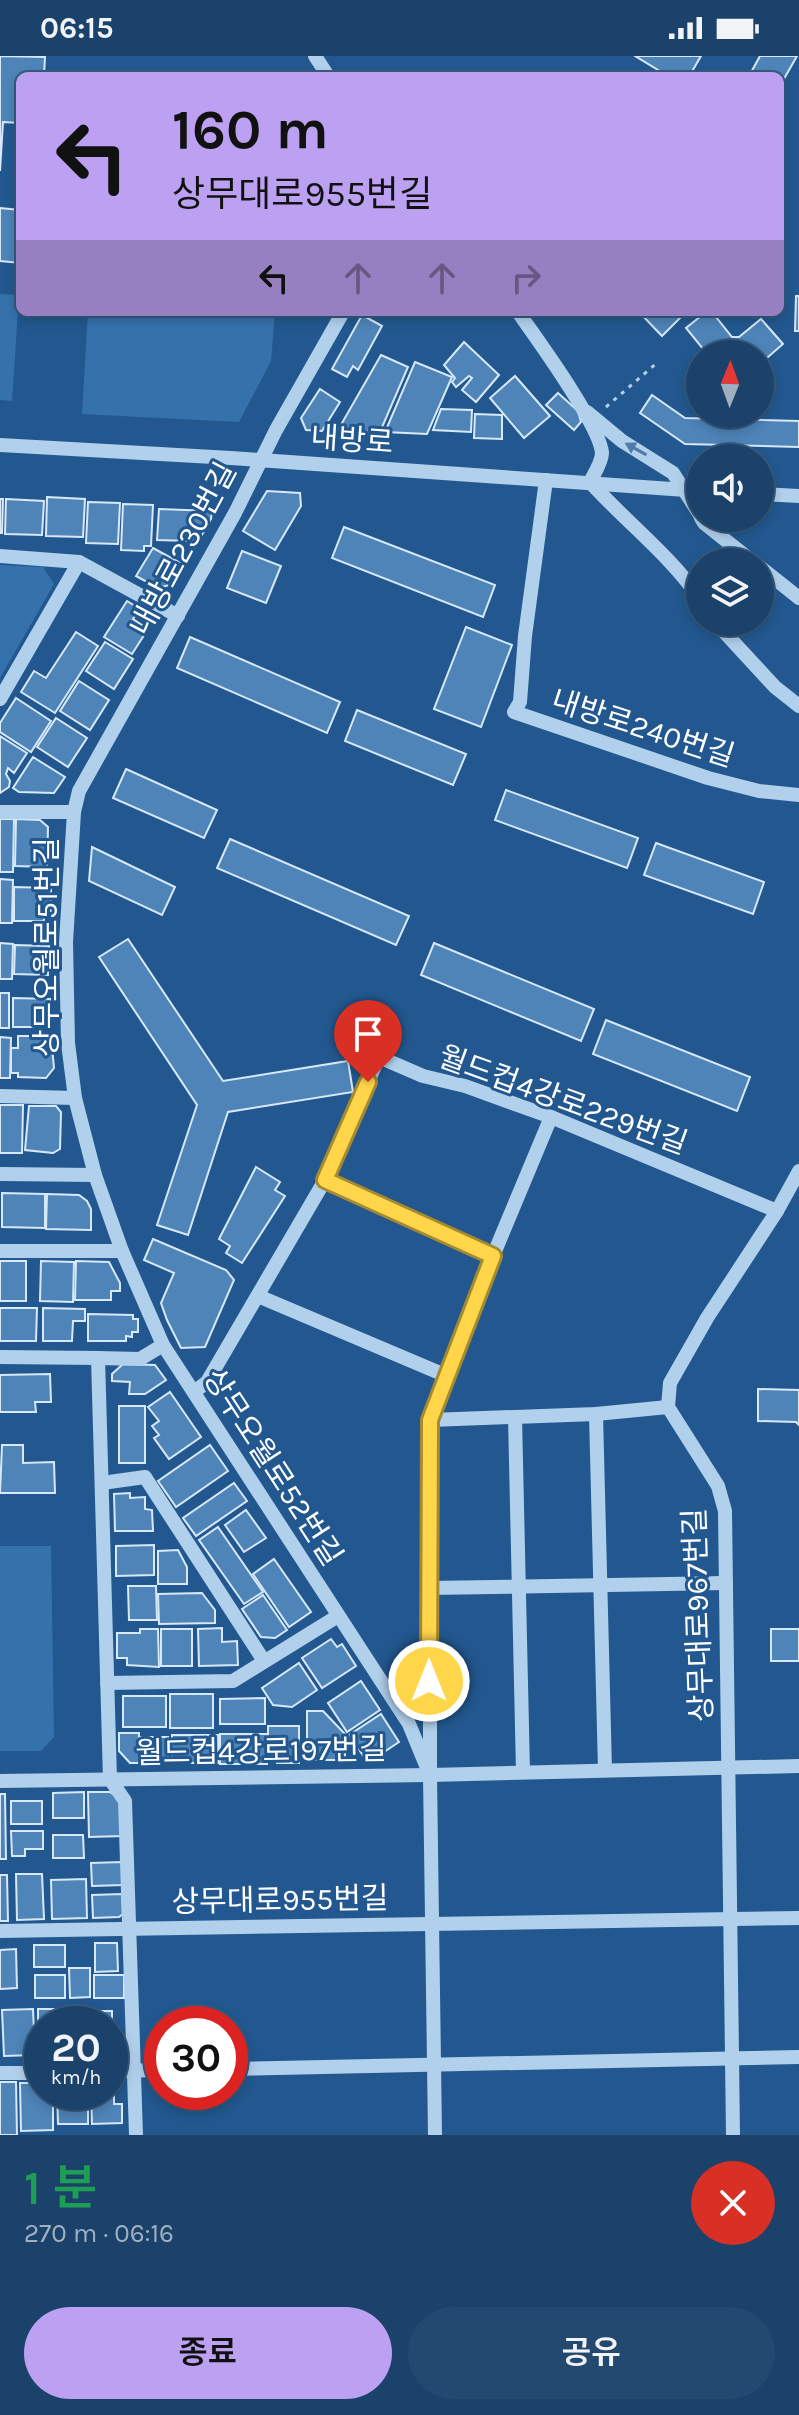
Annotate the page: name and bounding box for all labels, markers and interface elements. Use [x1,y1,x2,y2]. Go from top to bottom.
text: 06:15 [40,10,113,46]
text: 160 m [172,97,329,162]
icon: left [40,104,144,208]
text: 상무대로955번길 [172,173,432,215]
icon: left [252,256,296,300]
icon: ahead [336,256,380,300]
icon: ahead [420,256,464,300]
icon: right [504,256,548,300]
north arrow [686,340,774,428]
map controls [686,340,774,636]
street label: 내방로 [309,419,395,461]
one-way arrow [625,442,647,456]
button: sound [686,444,774,532]
street label: 내방로230번길 [122,456,244,642]
button: layers [686,548,774,636]
street label: 내방로240번길 [547,682,739,774]
street label: 상무오월로51번길 [29,837,65,1057]
pin [334,1000,402,1082]
icon: arrive [346,1012,390,1056]
street label: 월드컵4강로229번길 [434,1038,692,1162]
street label: 상무오월로52번길 [196,1362,350,1572]
street label: 상무대로967번길 [676,1507,720,1723]
position arrow [387,1639,471,1723]
street label: 월드컵4강로197번길 [135,1731,387,1771]
street label: 상무대로955번길 [171,1880,389,1920]
speed limit sign: 30 [144,2006,248,2110]
text: 20 [51,2024,101,2071]
text: km/h [51,2066,101,2089]
text: 1 분 [24,2160,97,2216]
button: close [691,2161,775,2245]
text: 270 m · 06:16 [24,2218,174,2249]
button: 종료 [24,2307,392,2399]
button: 공유 [408,2307,775,2399]

